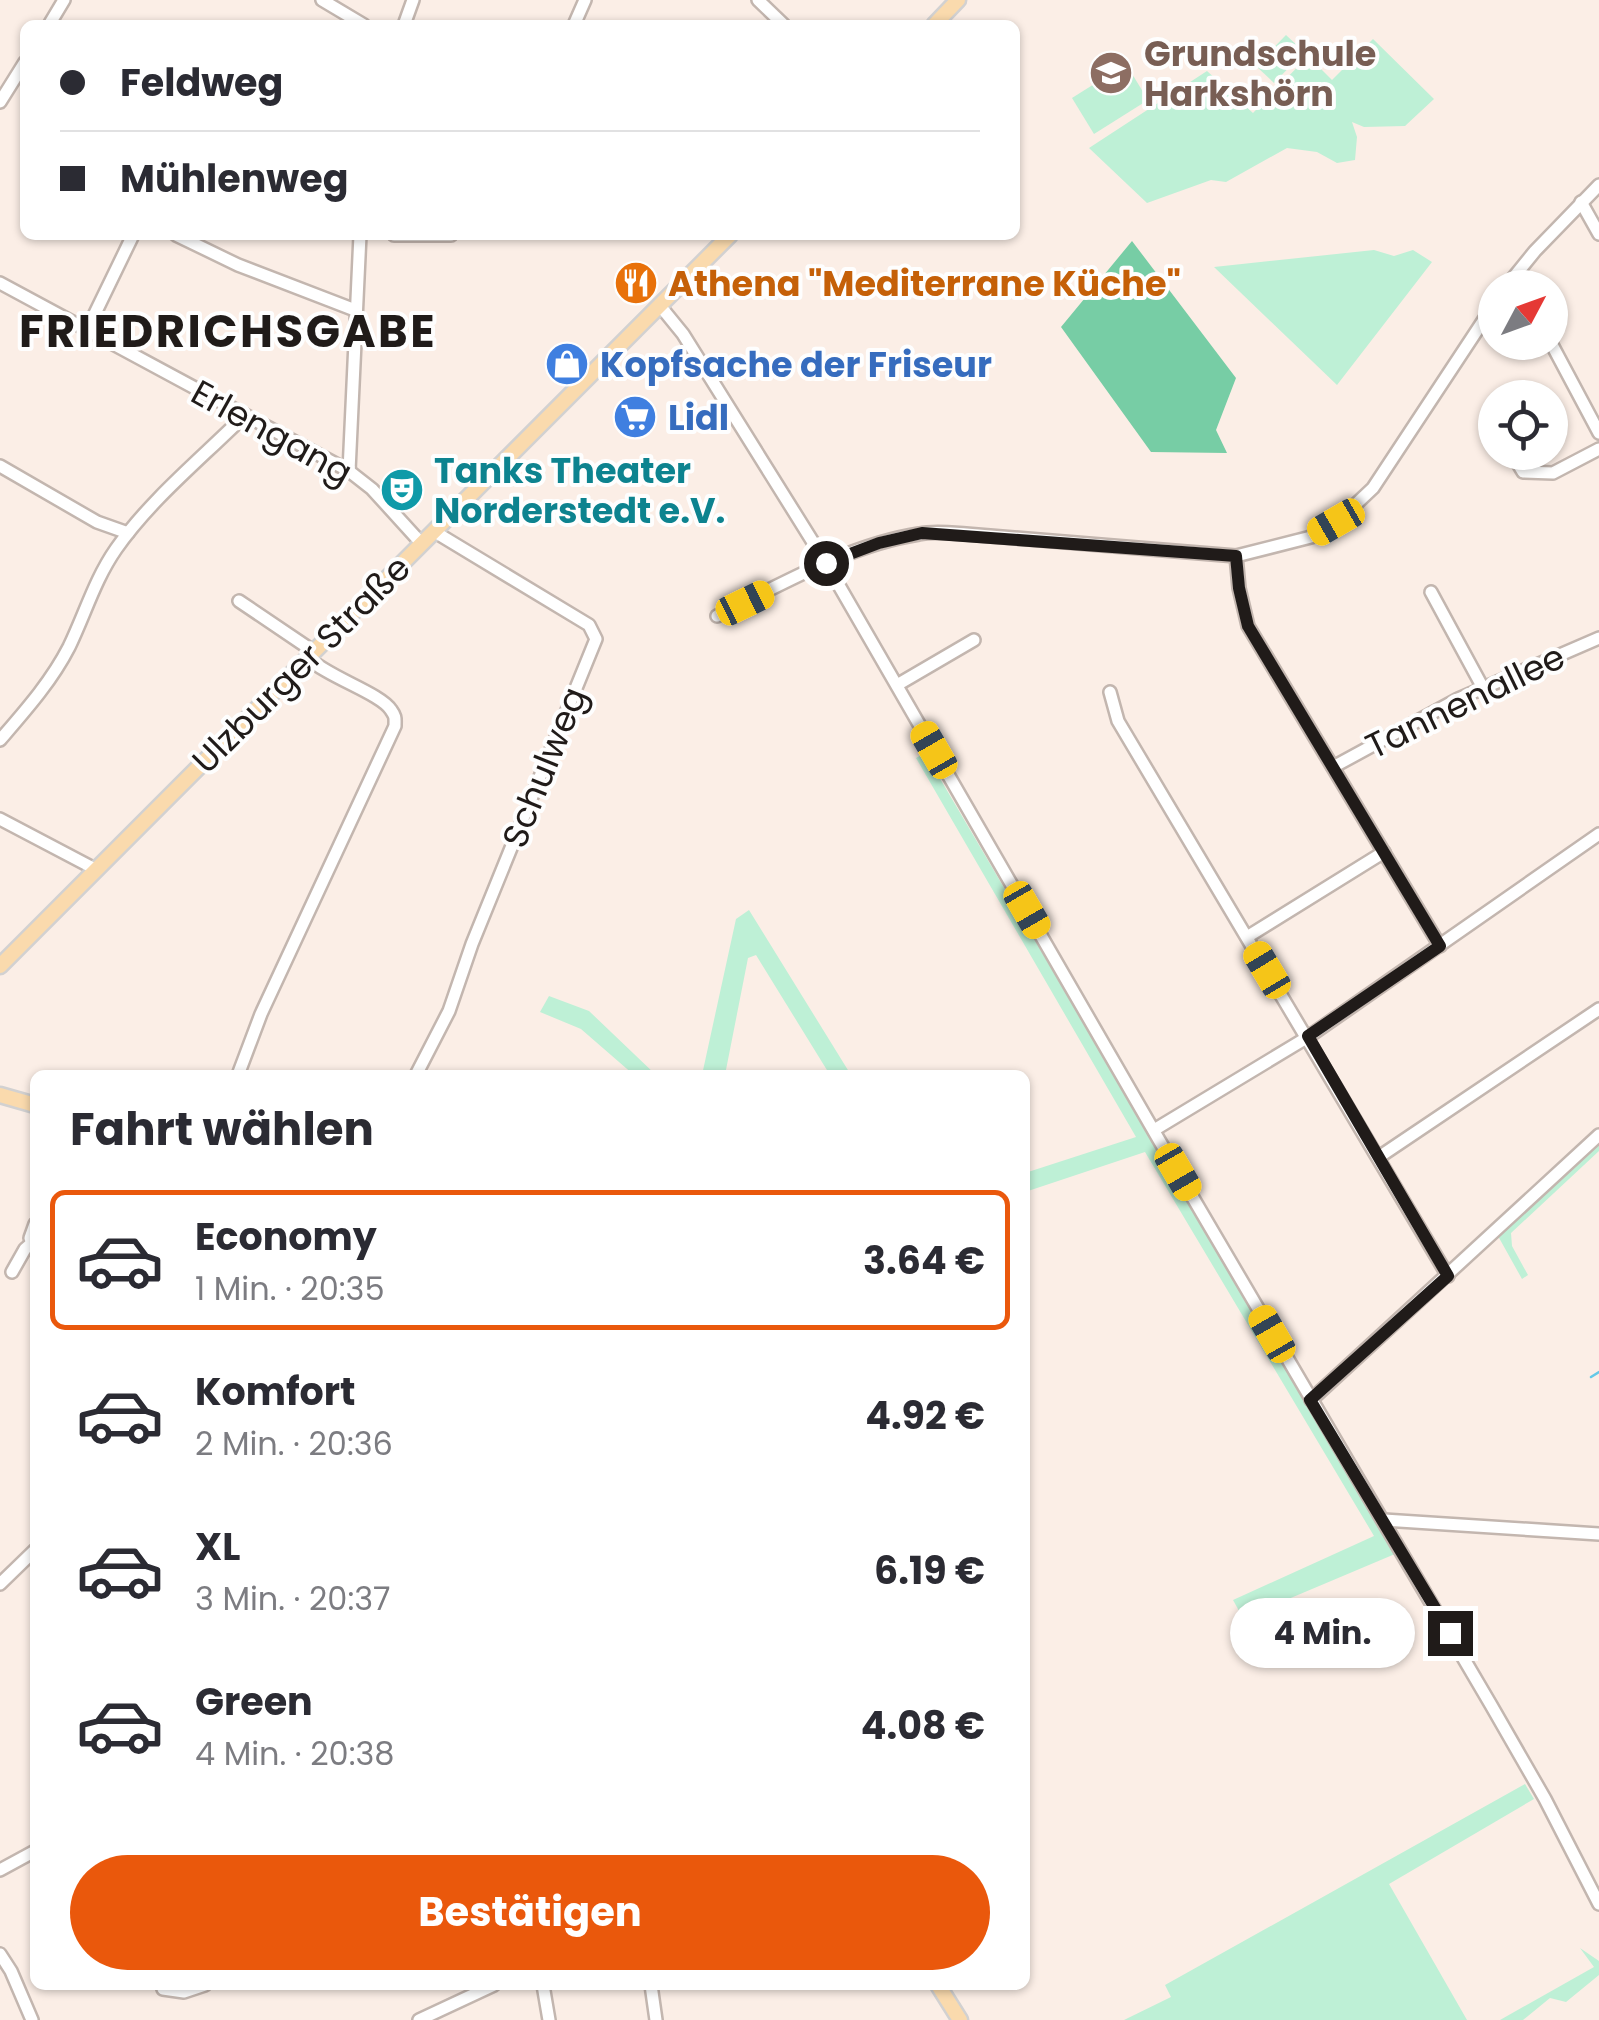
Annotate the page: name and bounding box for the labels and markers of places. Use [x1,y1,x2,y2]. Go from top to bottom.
place label: Grundschule Harkshörn [1144,29,1376,118]
school or university icon: Grundschule Harkshörn [1088,50,1134,96]
place label: Athena "Mediterrane Küche" [668,259,1181,308]
restaurant icon: Athena "Mediterrane Küche" [613,260,659,306]
place label: Kopfsache der Friseur [600,340,992,389]
shop icon: Kopfsache der Friseur [544,341,590,387]
place label: Lidl [668,393,729,442]
supermarket icon: Lidl [612,394,658,440]
place label: Tanks Theater Norderstedt e.V. [434,446,725,535]
theatre icon: Tanks Theater Norderstedt e.V. [379,467,425,513]

